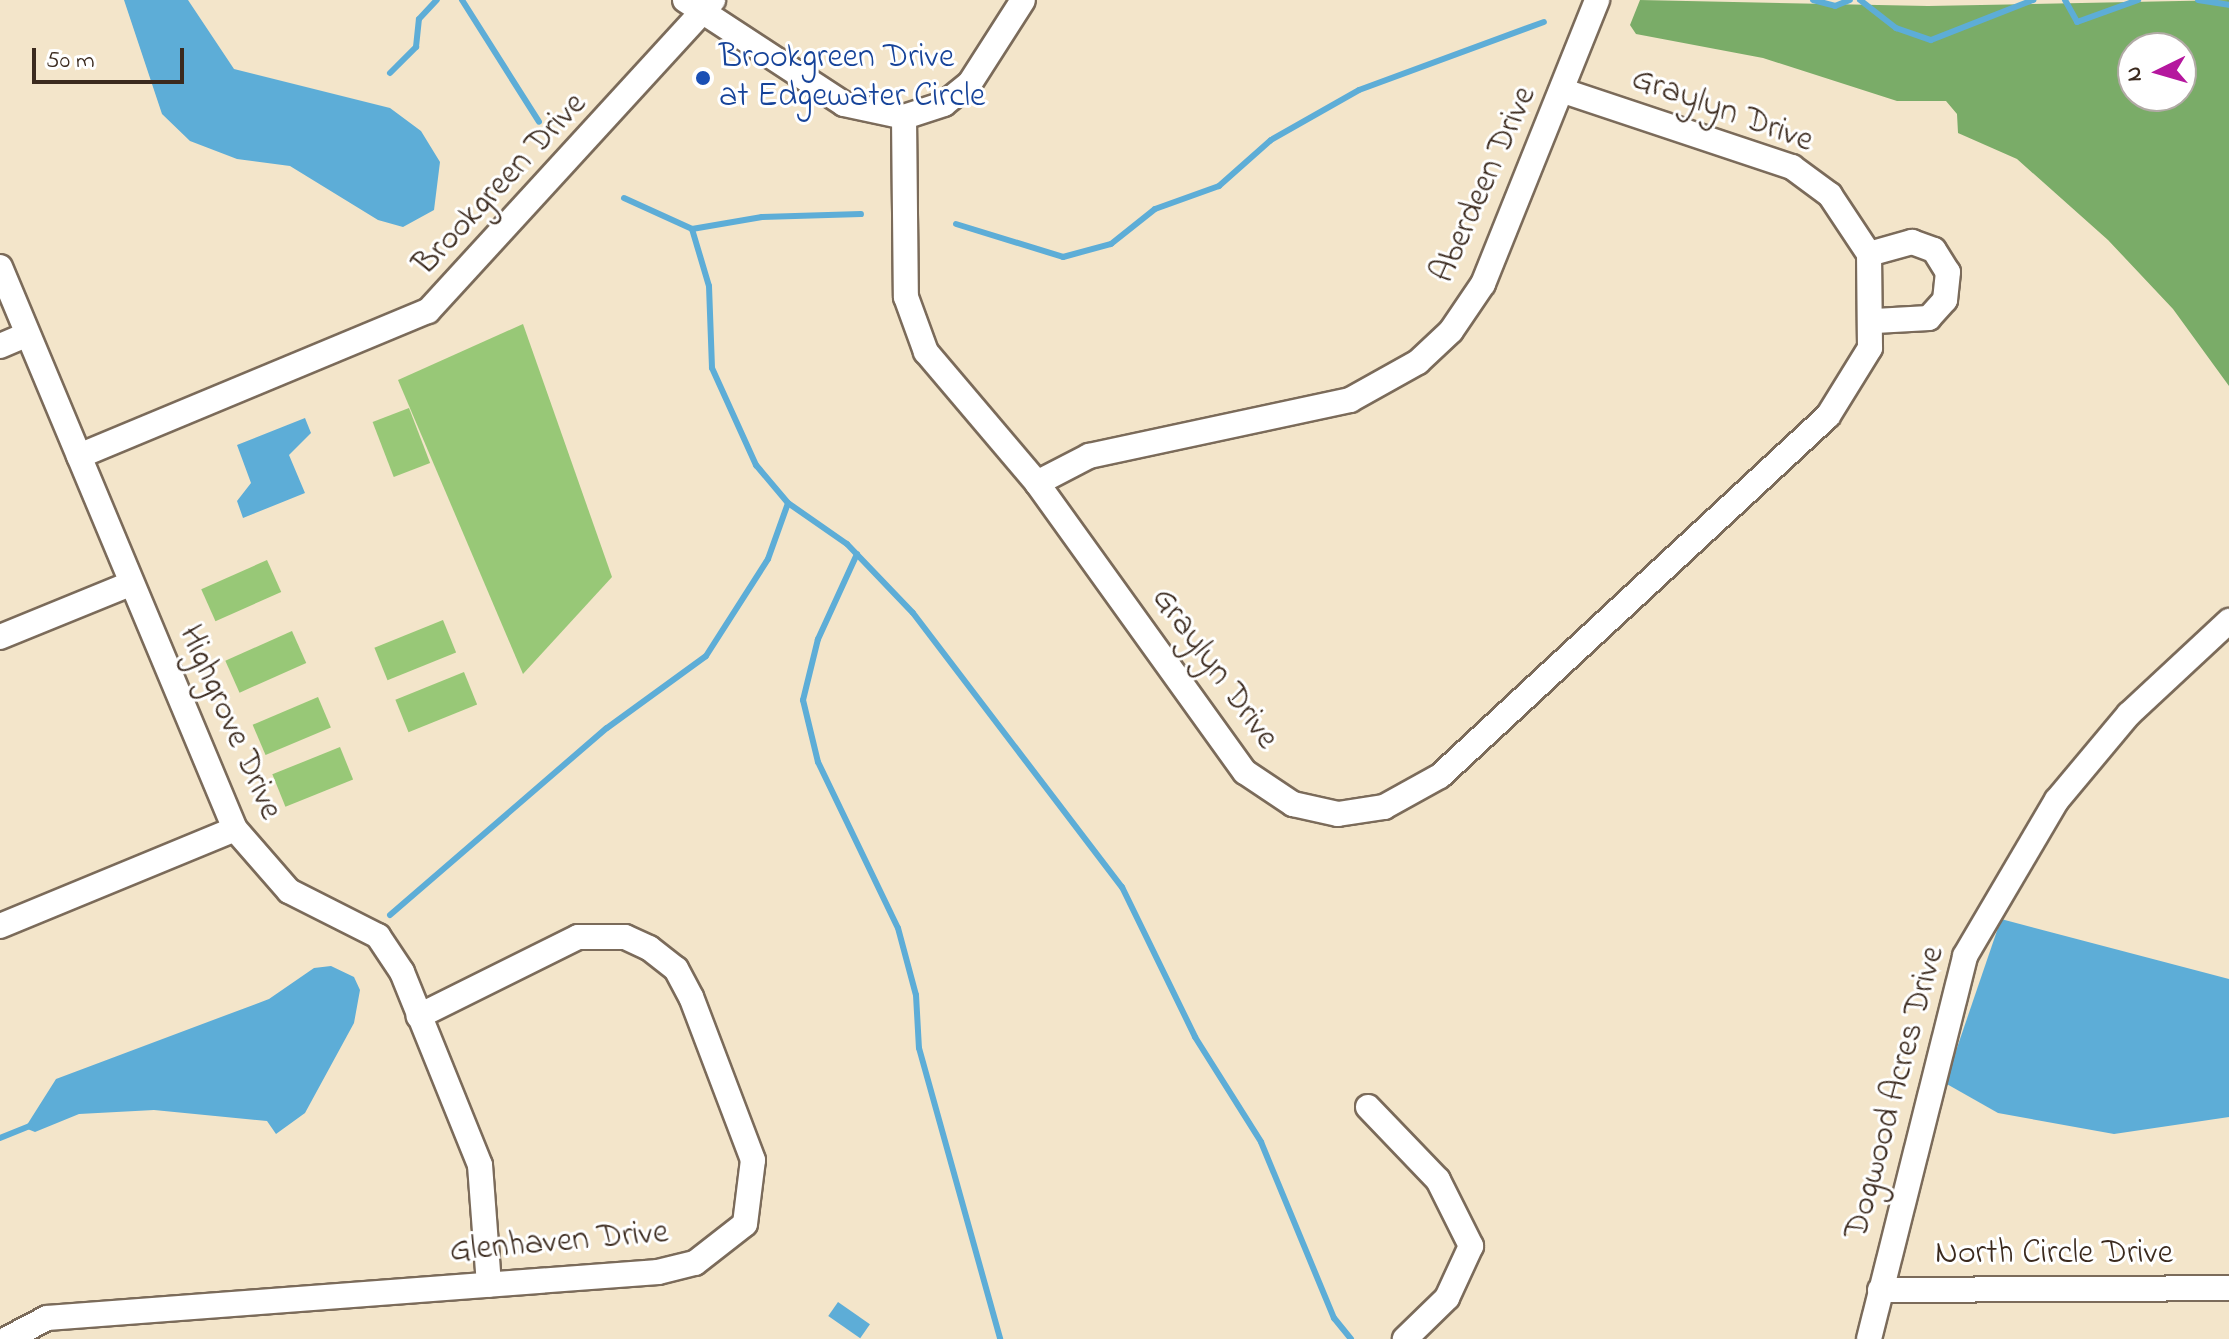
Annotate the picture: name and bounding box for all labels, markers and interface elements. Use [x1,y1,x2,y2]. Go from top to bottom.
scale bar [36,32,188,82]
north arrow [2117,32,2197,112]
place label: Brookgreen Drive at Edgewater Circle [719,38,985,118]
text: 50 m [46,44,95,79]
street label: Graylyn Drive [1626,59,1818,163]
text: N [2118,65,2152,83]
marker: Brookgreen Drive at Edgewater Circle [694,69,712,87]
street label: Aberdeen Drive [1424,81,1546,289]
street label: Brookgreen Drive [406,85,596,285]
street label: Graylyn Drive [1142,580,1286,758]
street label: Highgrove Drive [168,620,290,826]
street label: Dogwood Acres Drive [1837,942,1955,1244]
street label: Glenhaven Drive [448,1213,670,1273]
street label: North Circle Drive [1935,1235,2173,1275]

